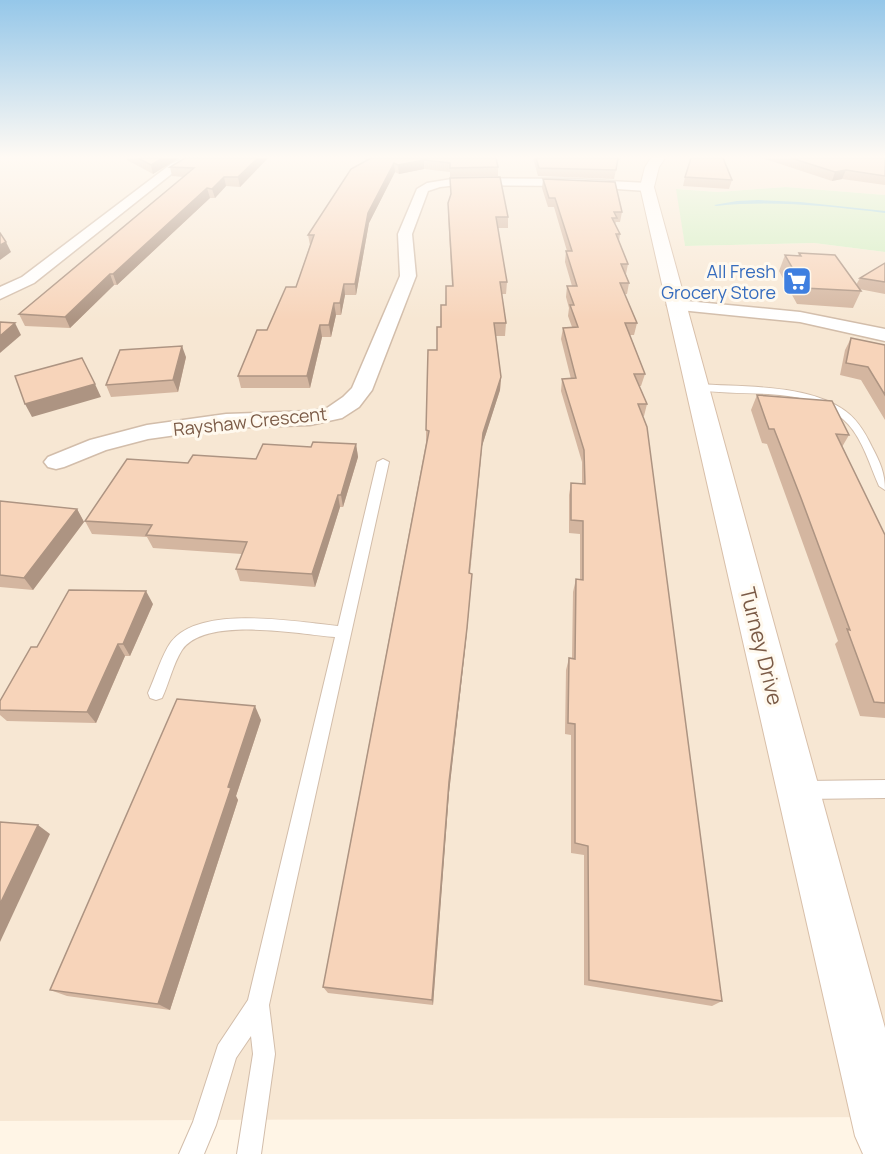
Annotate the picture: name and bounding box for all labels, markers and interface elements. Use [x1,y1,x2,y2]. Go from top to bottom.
place label: All Fresh Grocery Store [661,259,776,304]
supermarket icon: All Fresh Grocery Store [781,265,813,297]
street label: Rayshaw Crescent [172,401,328,441]
street label: Turney Drive [734,584,790,708]

